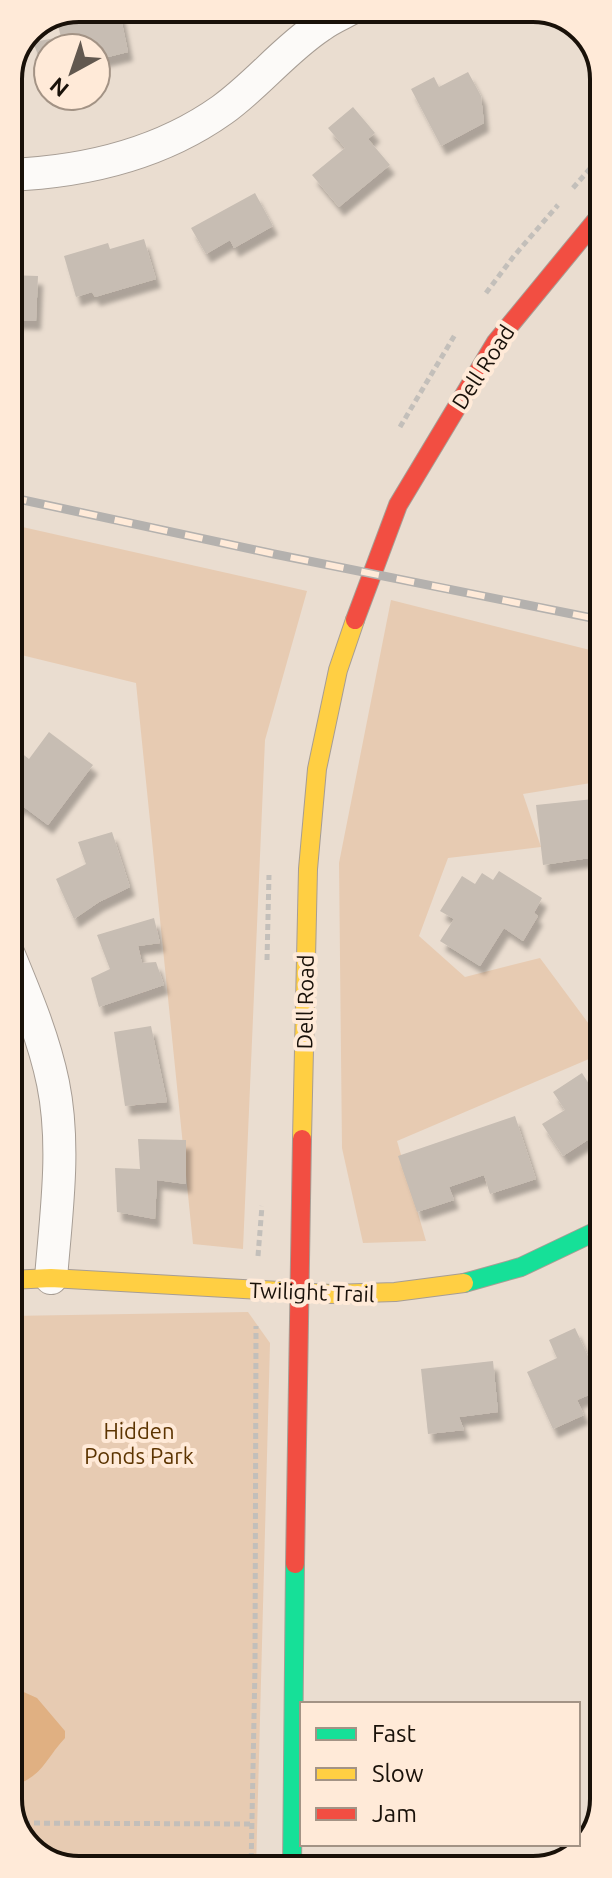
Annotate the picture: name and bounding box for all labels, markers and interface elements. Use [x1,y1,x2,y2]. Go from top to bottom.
north arrow [32,32,112,112]
text: N [44,73,73,103]
street label: Dell Road [446,320,519,413]
street label: Dell Road [291,954,318,1050]
street label: Twilight Trail [249,1277,375,1306]
park label: Hidden Ponds Park [84,1418,194,1468]
legend [300,1702,580,1846]
text: Fast [372,1720,416,1747]
text: Slow [372,1760,424,1787]
text: Jam [372,1800,417,1827]

